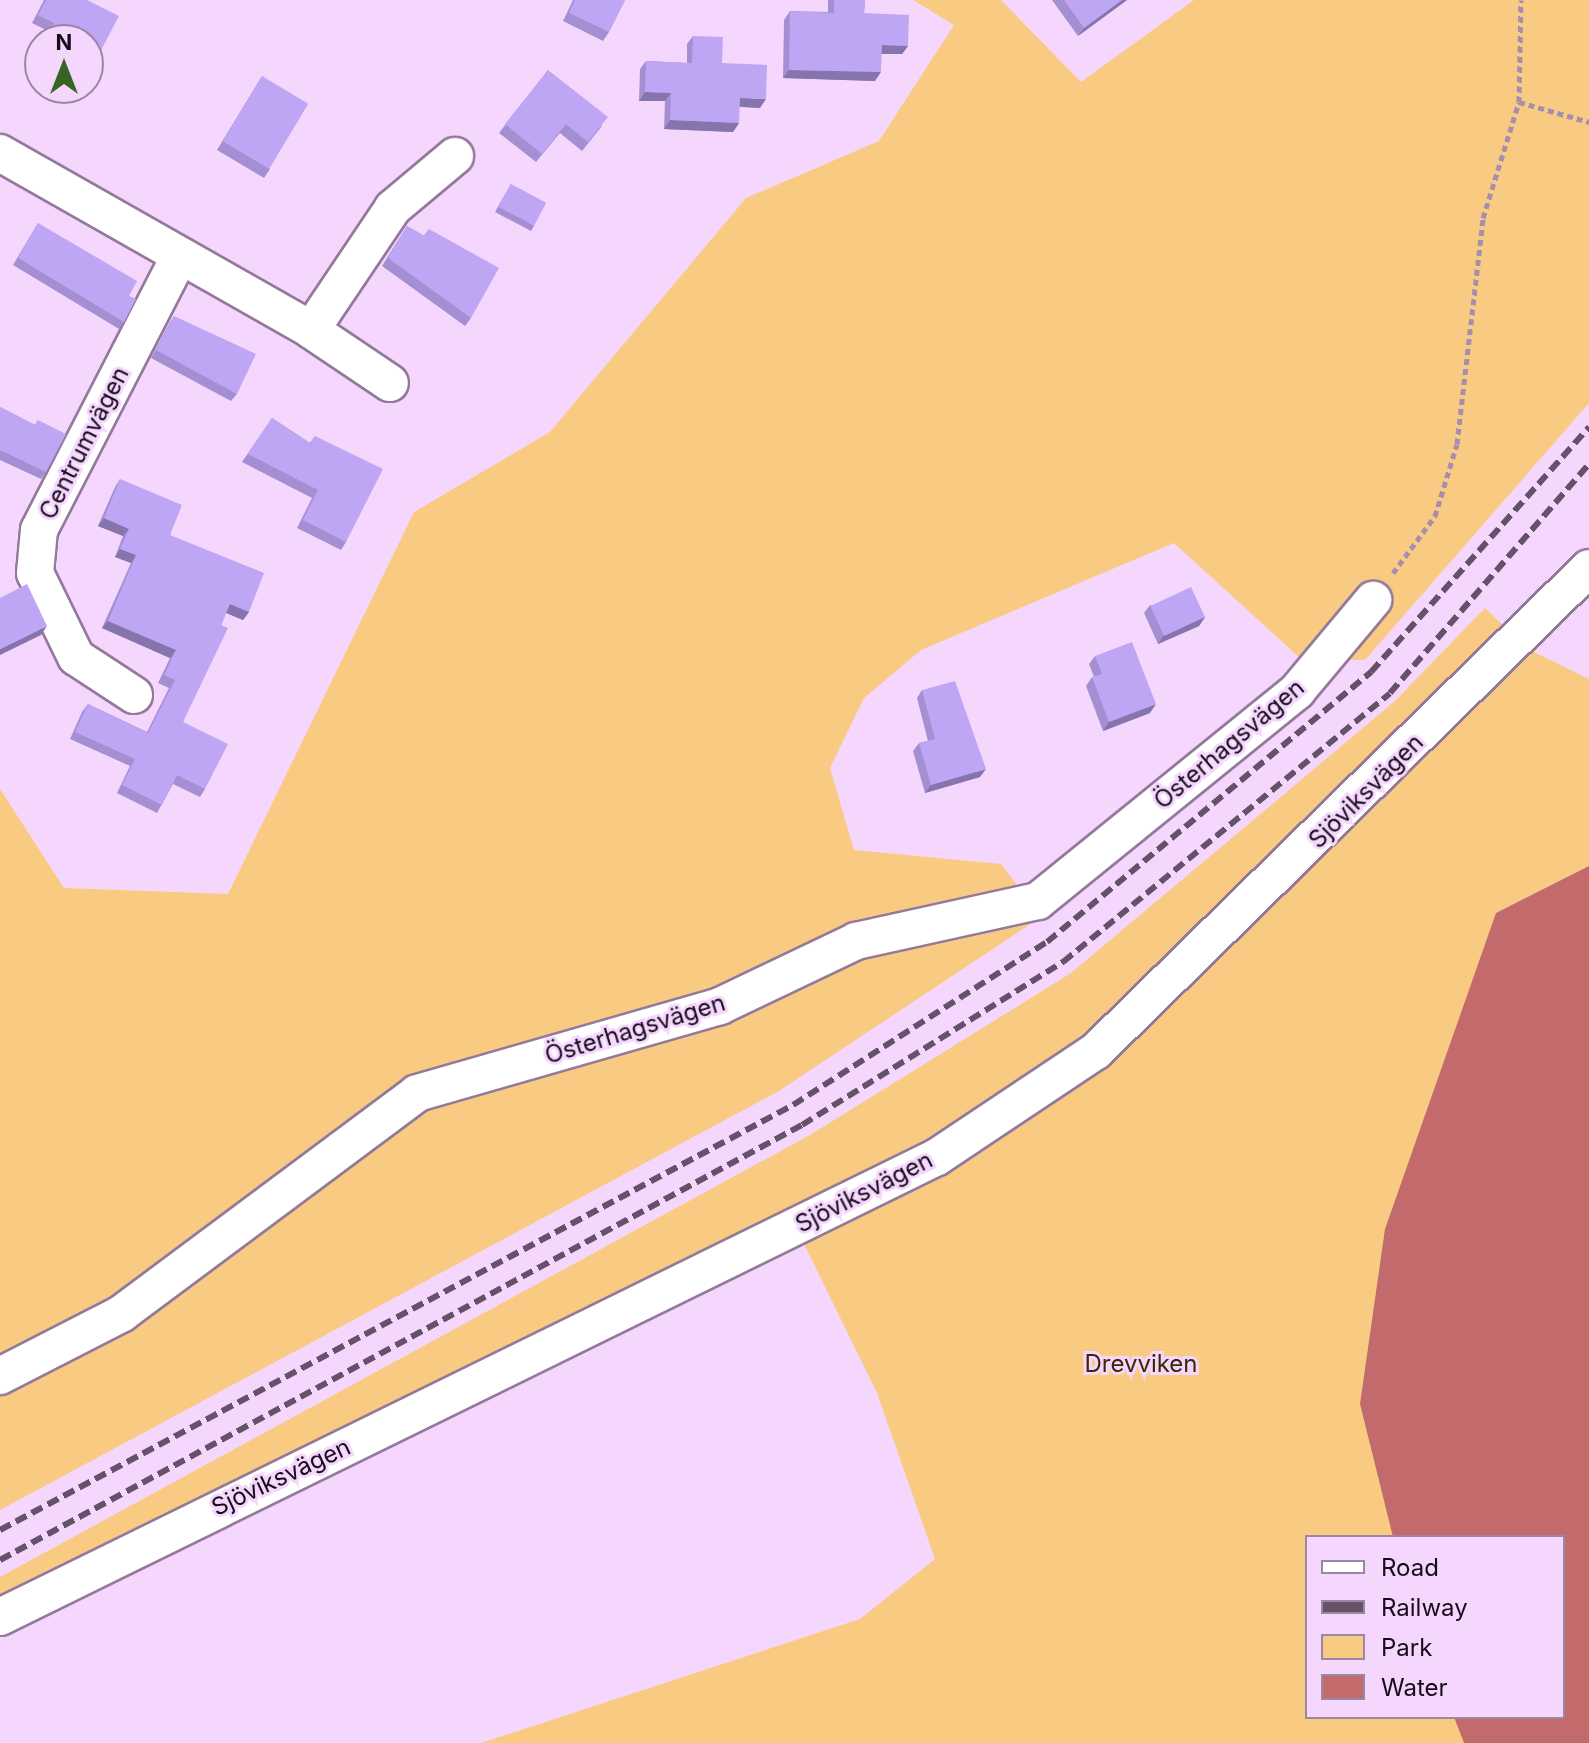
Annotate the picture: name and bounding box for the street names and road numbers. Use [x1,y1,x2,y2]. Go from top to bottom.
street label: Centrumvägen [33,362,135,524]
street label: Österhagsvägen [1148,673,1310,815]
street label: Sjöviksvägen [1303,728,1429,854]
street label: Österhagsvägen [541,988,729,1070]
street label: Sjöviksvägen [791,1145,937,1239]
street label: Sjöviksvägen [207,1432,355,1522]

